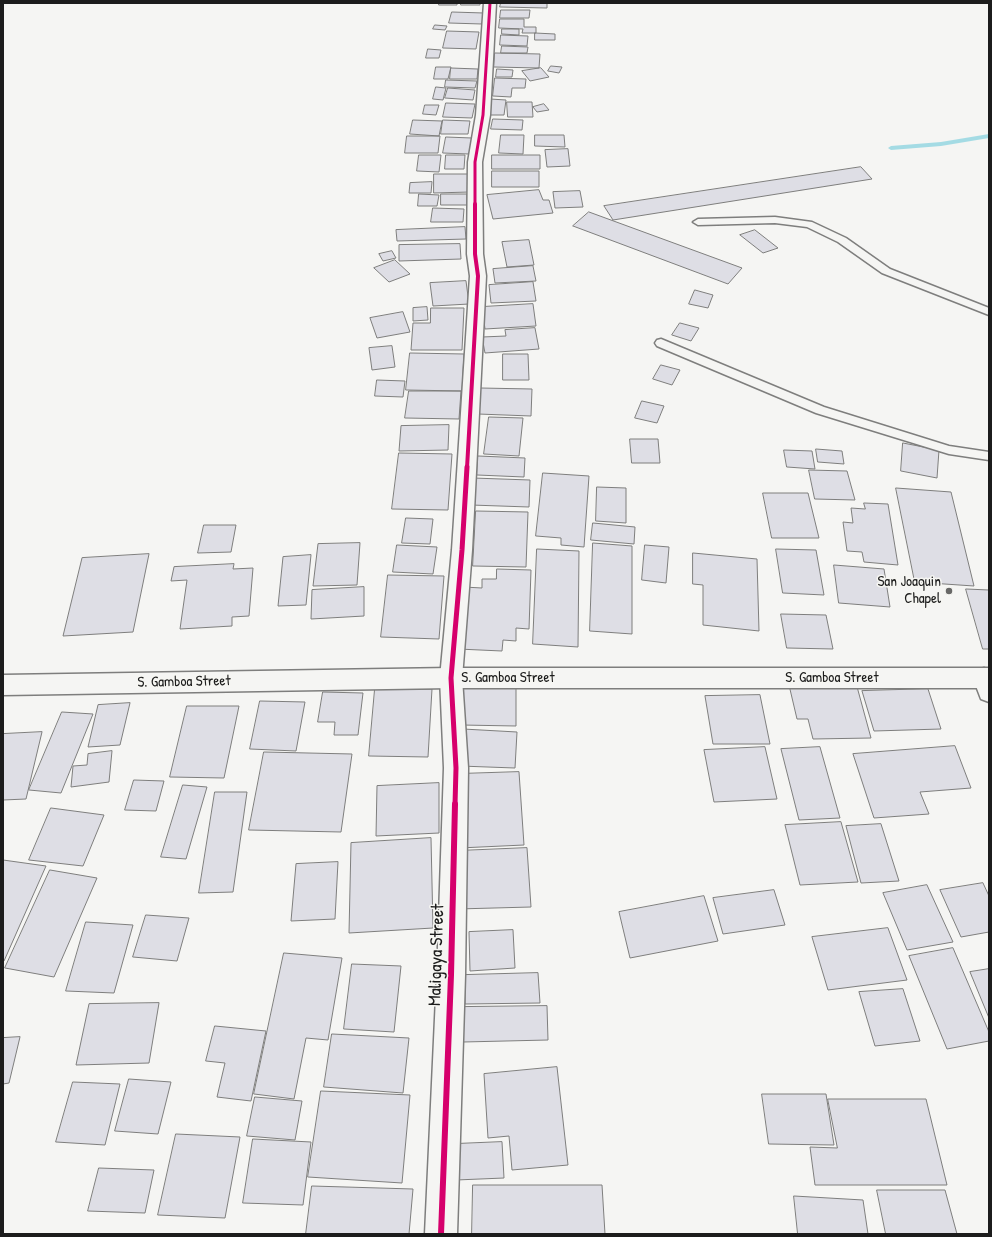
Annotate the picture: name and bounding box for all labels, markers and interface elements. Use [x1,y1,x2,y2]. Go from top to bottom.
place label: San Joaquin Chapel [877,573,941,608]
marker: San Joaquin Chapel [944,586,954,596]
street label: S. Gamboa Street [461,669,555,687]
street label: S. Gamboa Street [785,669,879,687]
street label: S. Gamboa Street [137,672,231,692]
street label: Maligaya Street [424,903,450,1007]

